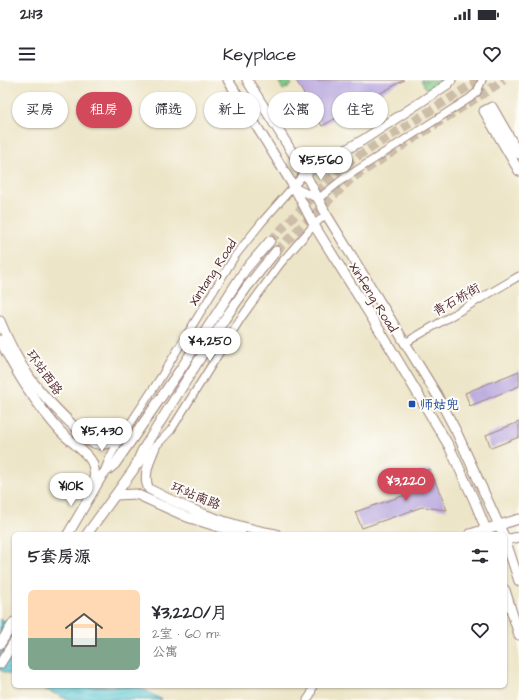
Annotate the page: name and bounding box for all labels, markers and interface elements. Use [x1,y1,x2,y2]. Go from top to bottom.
text: 21:13 [20,4,43,25]
text: Keyplace [223,42,296,67]
icon: menu [16,43,38,65]
icon: heart [481,43,503,65]
chip: 买房 [12,92,68,128]
chip: 租房 [76,92,132,128]
chip: 筛选 [140,92,196,128]
chip: 新上 [204,92,260,128]
chip: 公寓 [268,92,324,128]
chip: 住宅 [332,92,388,128]
pin: ¥5,560 [288,147,354,181]
text: ¥5,560 [299,151,343,169]
street label: Xintang Road [184,235,242,310]
street label: Xinfeng Road [344,259,402,337]
street label: 青石桥街 [429,279,484,321]
pin: ¥4,250 [177,328,243,362]
text: ¥4,250 [189,332,231,350]
street label: 环站西路 [22,346,67,399]
place label: 师姑兜 [420,396,459,414]
marker: 师姑兜 [407,399,417,409]
pin: ¥5,430 [69,418,135,452]
text: ¥5,430 [81,422,123,440]
pin: ¥3,220 [373,468,439,502]
text: ¥3,220 [387,472,425,490]
pin: ¥10K [47,473,95,507]
text: ¥10K [59,477,83,495]
street label: 环站南路 [168,478,223,514]
text: 5套房源 [28,545,91,569]
icon: filters [469,545,491,567]
text: ¥3,220/月 [152,601,228,625]
icon: home [60,606,108,654]
icon: heart [469,619,491,641]
text: 2室 · 60 m² [152,625,221,643]
text: 公寓 [152,643,178,661]

